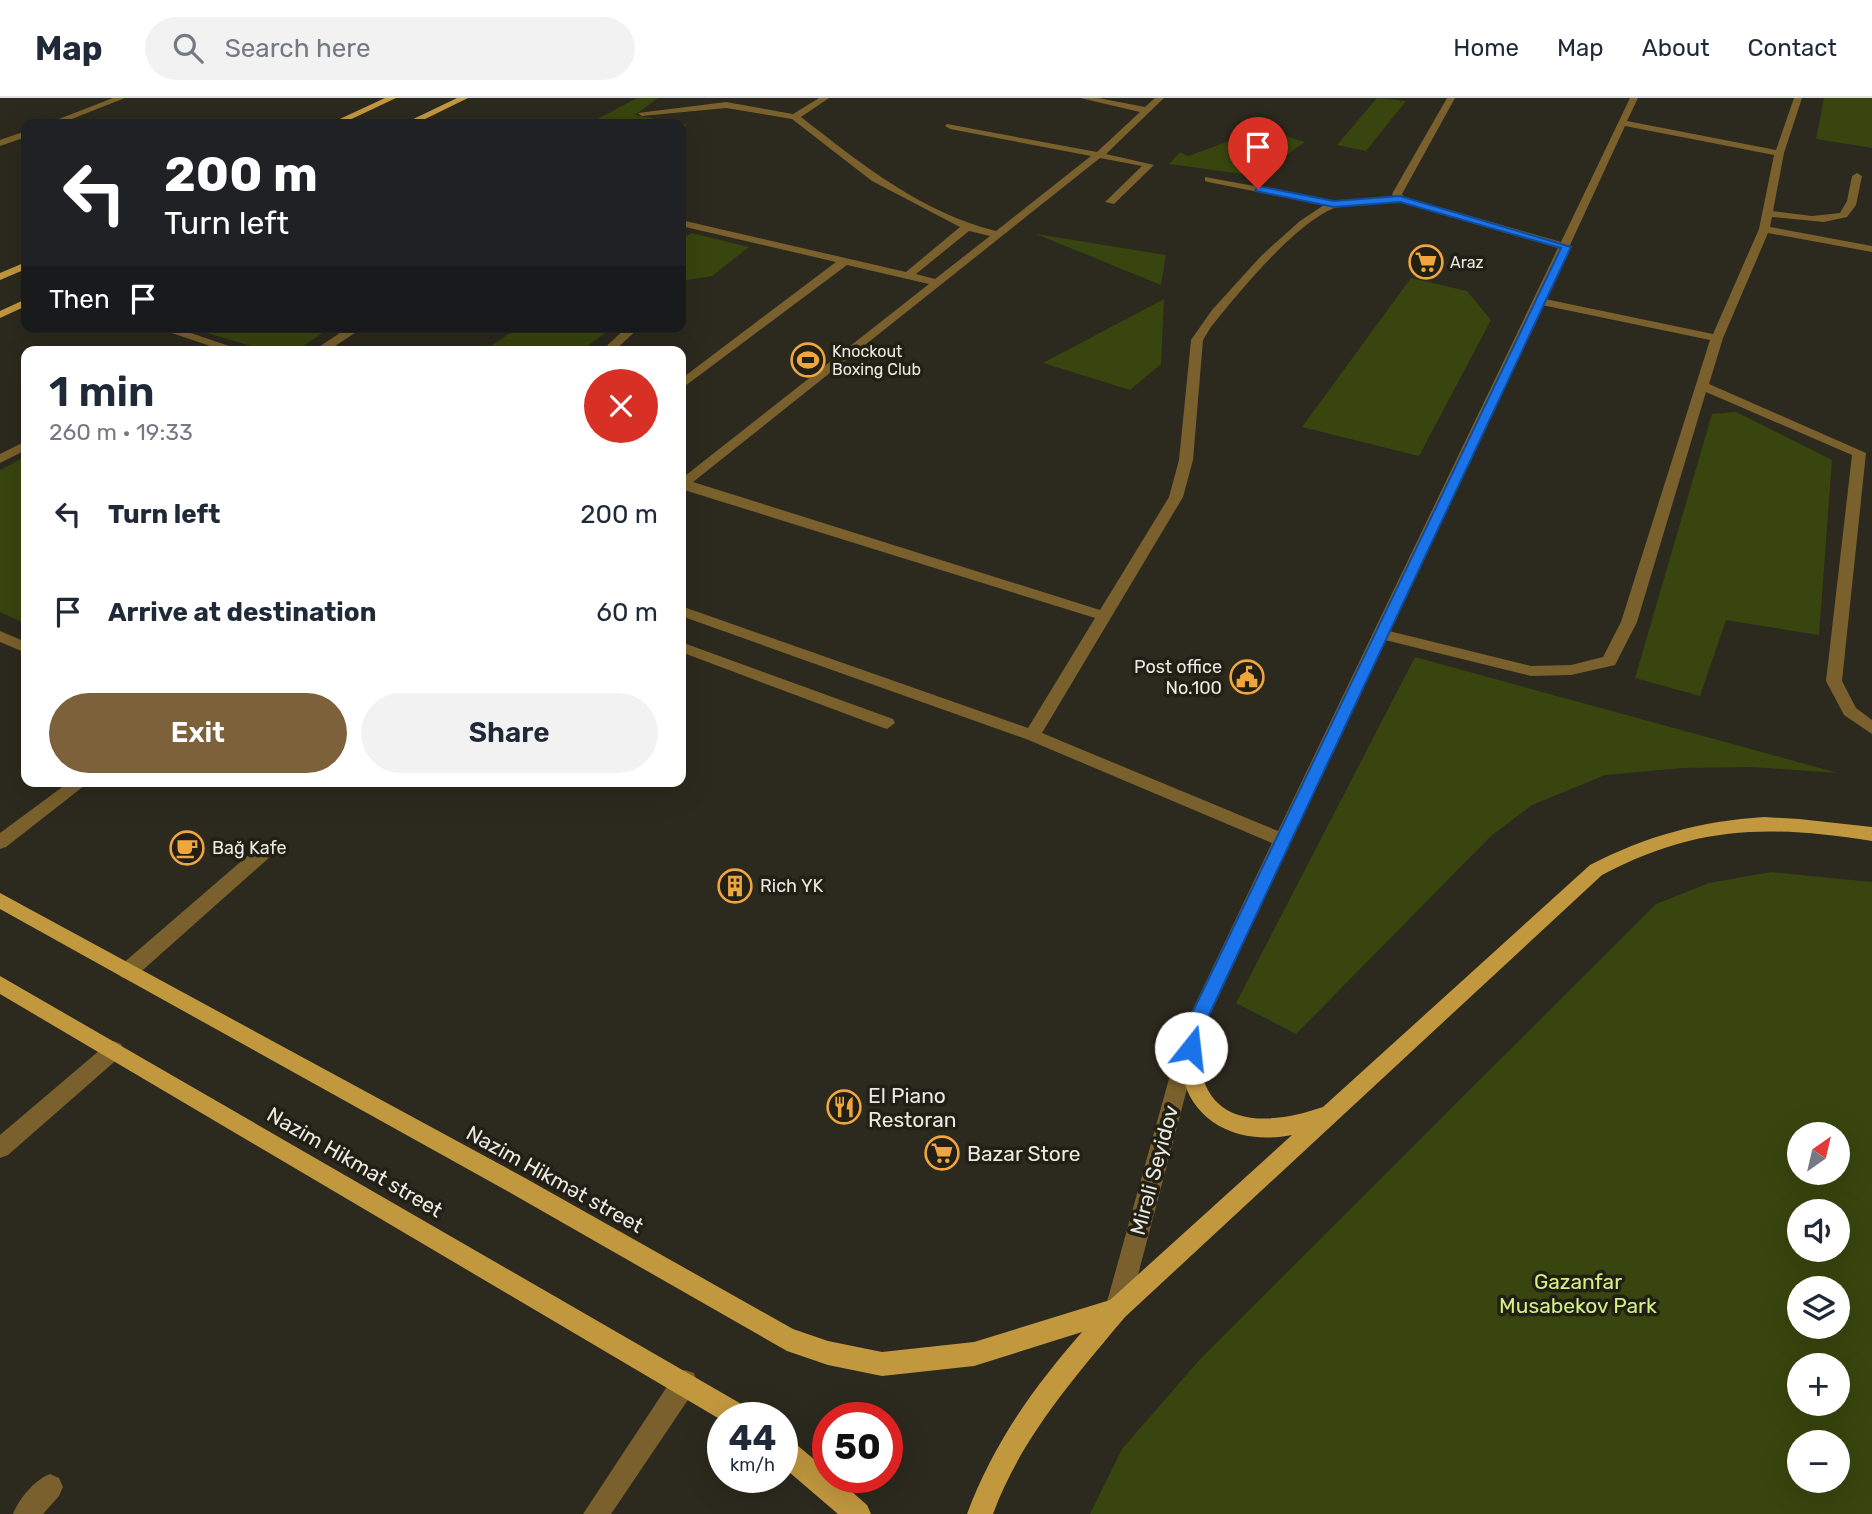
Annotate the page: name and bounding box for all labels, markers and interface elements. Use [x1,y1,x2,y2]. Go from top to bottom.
search box [145,17,635,80]
text: Map [35,29,103,68]
icon: search [169,29,207,67]
text: Search here [225,33,370,64]
text: Home [1453,34,1519,62]
text: Map [1557,34,1604,62]
text: About [1642,34,1710,62]
text: Contact [1748,34,1837,62]
pin [1228,117,1288,189]
icon: arrive [1239,128,1277,166]
text: 200 m [164,145,318,203]
icon: left [49,147,140,238]
text: Turn left [164,204,289,242]
supermarket icon: Araz [1407,243,1445,281]
place label: Araz [1450,253,1484,272]
icon: arrive [124,280,162,318]
text: Then [49,284,110,315]
sports icon: Knockout Boxing Club [789,341,827,379]
place label: Knockout Boxing Club [832,342,921,379]
text: 1 min [49,367,155,417]
button: close [584,369,658,443]
text: 260 m · 19:33 [49,418,193,446]
icon: left [49,495,87,533]
text: Turn left [108,499,220,530]
text: 200 m [580,499,658,530]
icon: arrive [49,593,87,631]
text: Arrive at destination [108,597,376,628]
text: 60 m [596,597,658,628]
place label: Post office No.100 [1134,656,1222,699]
public building icon: Post office No.100 [1228,658,1266,696]
button: Exit [49,693,347,773]
button: Share [361,693,658,773]
cafe icon: Bağ Kafe [168,829,206,867]
place label: Bağ Kafe [212,837,287,859]
building icon: Rich YK [716,867,754,905]
place label: Rich YK [760,875,824,897]
position arrow [1154,1011,1228,1085]
place label: El Piano Restoran [868,1083,956,1132]
restaurant icon: El Piano Restoran [825,1088,863,1126]
street label: Nazim Hikmat street [263,1102,447,1222]
street label: Mirəli Seyidov [1125,1102,1183,1238]
street label: Nazim Hikmət street [462,1120,648,1238]
north arrow [1787,1122,1850,1185]
map controls [1787,1122,1850,1493]
supermarket icon: Bazar Store [923,1134,961,1172]
place label: Bazar Store [967,1141,1080,1166]
button: sound [1787,1199,1850,1262]
park label: Gazanfar Musabekov Park [1499,1269,1657,1318]
button: layers [1787,1276,1850,1339]
button: + [1787,1353,1850,1416]
speed limit sign: 50 [812,1402,903,1493]
text: 44 [729,1417,776,1459]
button: − [1787,1430,1850,1493]
text: km/h [730,1454,775,1476]

